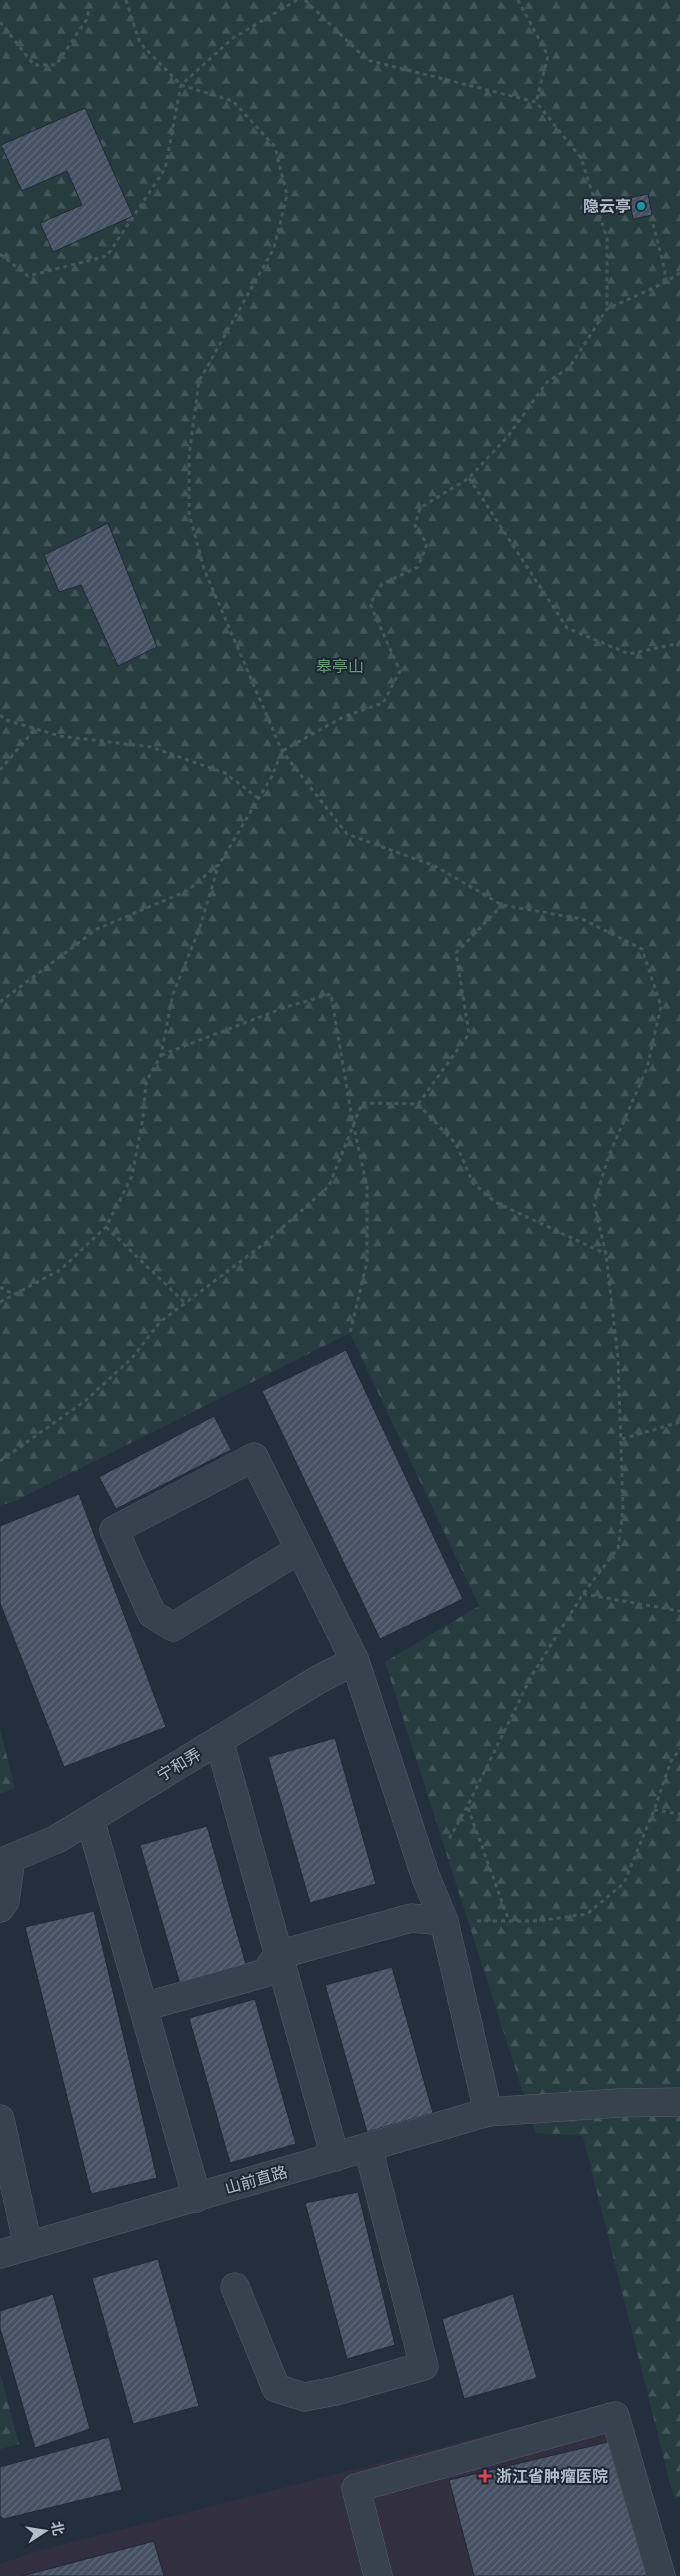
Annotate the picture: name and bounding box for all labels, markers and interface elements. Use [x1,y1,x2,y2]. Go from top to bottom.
place label: 隐云亭 [583,197,631,216]
marker: 隐云亭 [635,200,647,212]
park label: 皋亭山 [316,657,364,676]
street label: 宁和弄 [154,1744,204,1786]
street label: 山前直路 [223,2162,289,2198]
place label: 浙江省肿瘤医院 [496,2467,608,2486]
marker: 浙江省肿瘤医院 [478,2469,492,2483]
north arrow [20,2506,70,2556]
text: 北 [47,2520,68,2537]

